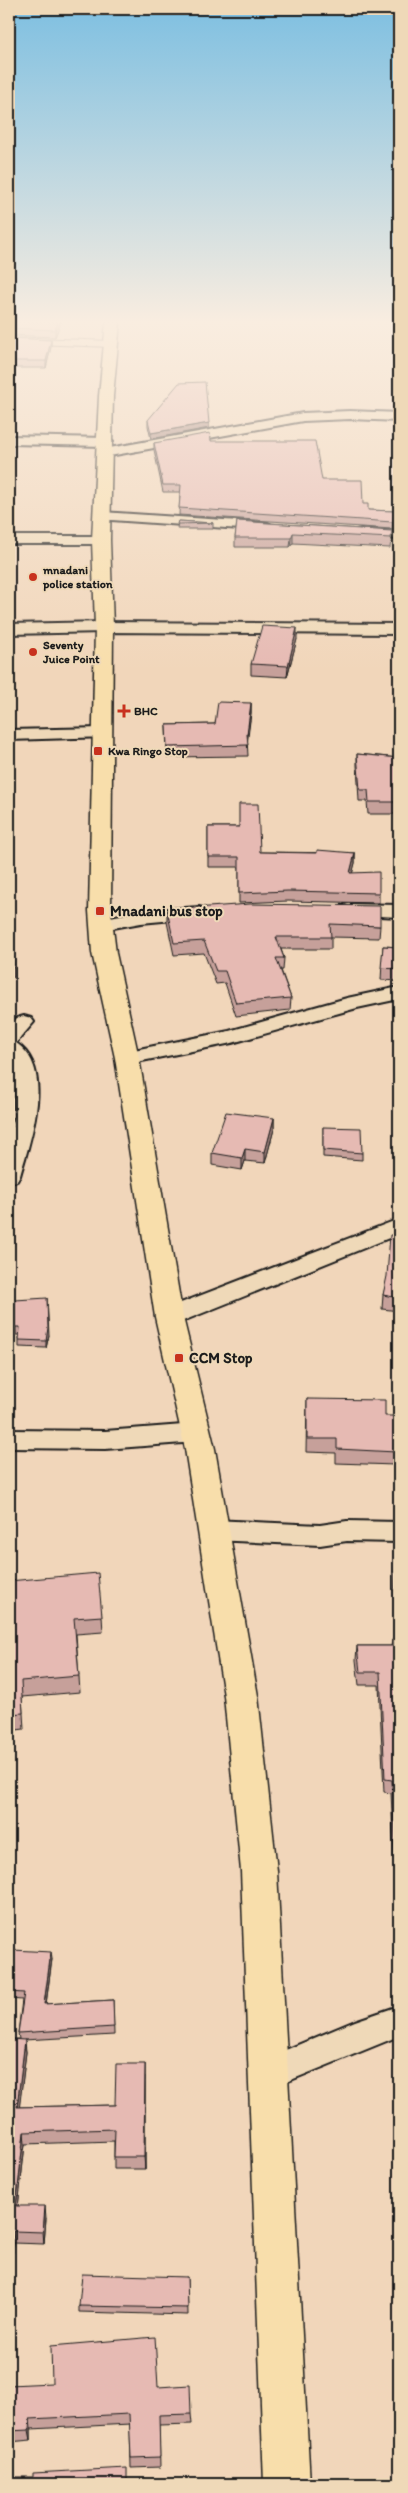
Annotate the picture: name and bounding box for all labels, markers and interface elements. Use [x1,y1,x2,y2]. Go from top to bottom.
place label: mnadani police station [42,563,113,592]
marker: mnadani police station [27,571,39,583]
place label: Seventy Juice Point [42,638,100,666]
marker: Seventy Juice Point [27,646,39,658]
place label: BHC [134,704,158,718]
marker: BHC [118,705,130,717]
place label: Kwa Ringo Stop [108,744,188,759]
marker: Kwa Ringo Stop [92,745,104,757]
place label: Mnadani bus stop [110,902,223,921]
marker: Mnadani bus stop [94,905,106,917]
place label: CCM Stop [189,1349,253,1368]
marker: CCM Stop [173,1352,185,1364]

